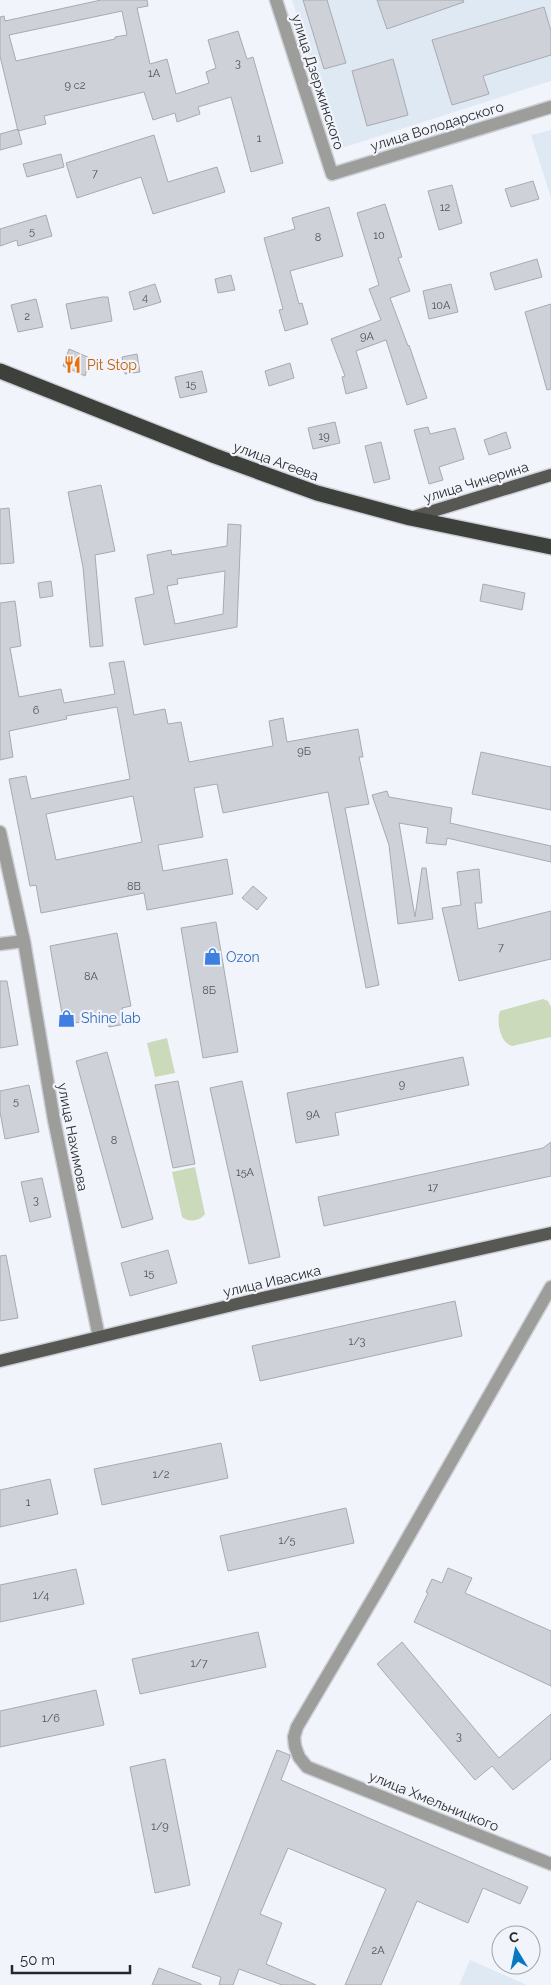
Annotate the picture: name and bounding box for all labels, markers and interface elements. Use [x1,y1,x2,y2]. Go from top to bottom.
street label: улица Дзержинского [289,12,347,152]
house number: 3 [235,57,241,70]
house number: 1А [148,67,161,80]
house number: 9 с2 [64,79,86,92]
street label: улица Володарского [368,98,506,154]
house number: 1 [257,132,262,145]
house number: 7 [92,167,98,180]
house number: 12 [440,201,450,214]
house number: 5 [29,225,35,238]
house number: 10 [373,229,385,242]
house number: 8 [315,231,321,244]
house number: 4 [142,291,148,304]
house number: 10А [432,299,451,312]
house number: 2 [24,310,30,323]
house number: 9А [360,330,375,343]
restaurant icon: Pit Stop [63,355,83,375]
place label: Pit Stop [87,357,137,373]
house number: 15 [186,378,196,391]
house number: 19 [318,430,330,443]
street label: улица Агеева [231,438,321,484]
street label: улица Чичерина [422,458,530,506]
house number: 6 [33,704,40,717]
house number: 9Б [297,745,311,758]
house number: 8В [127,880,141,893]
house number: 7 [498,941,504,954]
shop icon: Ozon [202,947,222,967]
place label: Ozon [226,949,260,965]
house number: 8А [84,970,98,983]
house number: 8Б [202,984,216,997]
shop icon: Shine lab [57,1008,77,1028]
place label: Shine lab [81,1010,141,1026]
house number: 9 [399,1078,405,1091]
street label: улица Нахимова [55,1082,91,1192]
house number: 5 [13,1095,19,1108]
house number: 9А [306,1108,321,1121]
house number: 8 [111,1134,117,1147]
house number: 15А [236,1166,255,1179]
house number: 17 [428,1181,438,1194]
house number: 3 [33,1194,39,1207]
street label: улица Ивасика [222,1262,322,1300]
house number: 15 [144,1267,154,1280]
house number: 1/3 [349,1335,366,1348]
house number: 1/2 [153,1468,170,1481]
house number: 1 [26,1496,31,1509]
house number: 1/5 [279,1534,295,1547]
house number: 1/4 [33,1589,49,1602]
house number: 1/7 [190,1657,208,1670]
house number: 1/6 [42,1712,60,1725]
house number: 3 [456,1730,462,1743]
street label: улица Хмельницкого [367,1768,501,1834]
house number: 1/9 [151,1820,169,1833]
north arrow [491,1925,541,1975]
text: С [508,1928,520,1946]
scale bar [12,1942,130,1974]
house number: 2А [371,1944,385,1957]
text: 50 m [20,1951,55,1969]

